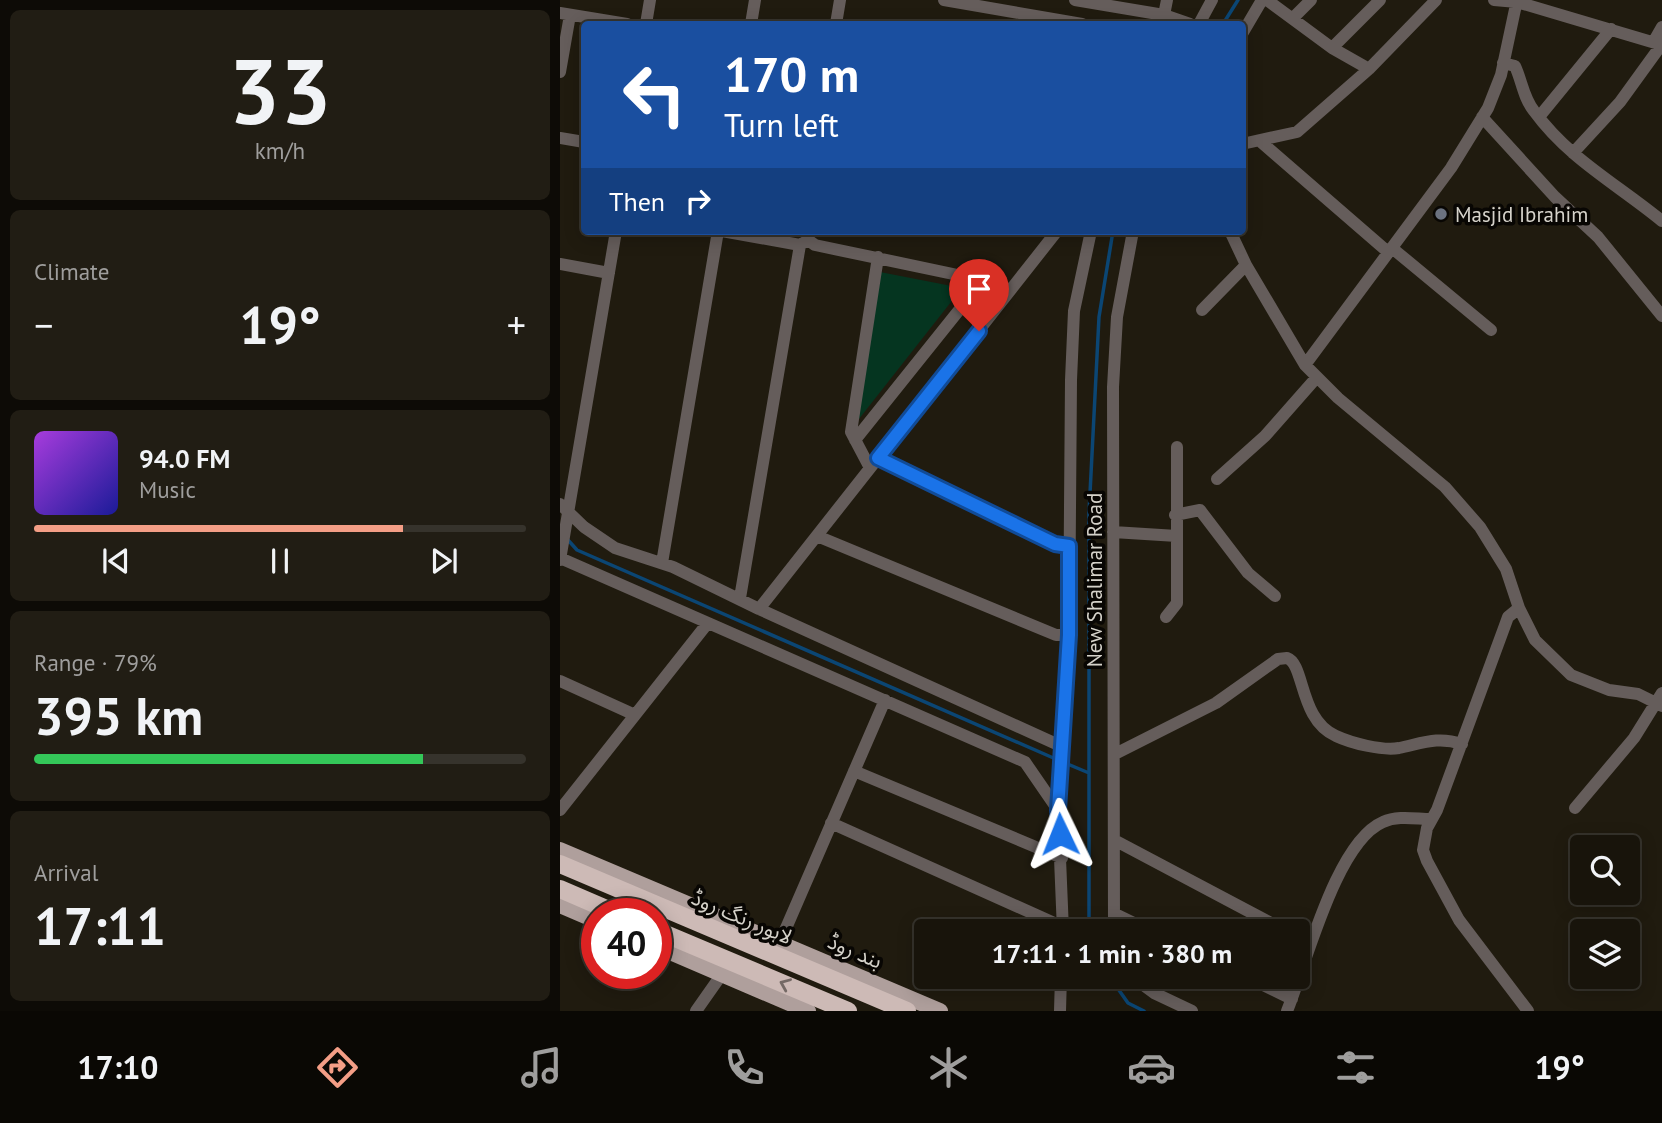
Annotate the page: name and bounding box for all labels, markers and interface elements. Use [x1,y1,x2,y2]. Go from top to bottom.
text: 33 [228,31,332,149]
text: 170 m [724,42,859,106]
icon: left [609,49,700,140]
text: Turn left [724,104,839,146]
text: km/h [255,136,305,165]
icon: right [679,182,717,220]
text: Then [609,185,665,218]
place label: Masjid Ibrahim [1455,201,1588,228]
marker: Masjid Ibrahim [1433,206,1449,222]
text: Climate [34,257,109,286]
pin [949,259,1009,331]
icon: arrive [960,270,998,308]
text: 19° [239,291,321,358]
text: − [34,300,53,349]
text: + [507,300,526,349]
text: 94.0 FM [139,442,230,475]
text: Music [139,475,196,504]
street label: New Shalimar Road [1081,493,1108,667]
icon: previous [97,542,135,580]
icon: pause [261,542,299,580]
icon: next [425,542,463,580]
text: Range · 79% [34,648,157,677]
text: 395 km [34,682,203,749]
position arrow [1023,797,1097,871]
map controls [1570,835,1640,989]
button: search [1570,835,1640,905]
text: Arrival [34,858,98,887]
street label: لاہور رنگ روڈ [687,884,797,950]
text: 17:11 [34,892,166,959]
speed limit sign: 40 [581,898,672,989]
button: layers [1570,919,1640,989]
street label: بند روڈ [824,927,886,975]
text: 17:11 · 1 min · 380 m [992,937,1232,970]
one-way arrow [780,979,792,993]
icon: directions [313,1043,362,1092]
icon: music [517,1043,566,1092]
icon: phone [720,1043,769,1092]
icon: climate [924,1043,973,1092]
icon: car [1127,1043,1176,1092]
icon: filters [1331,1043,1380,1092]
text: 17:10 [77,1046,158,1088]
text: 19° [1534,1046,1585,1088]

